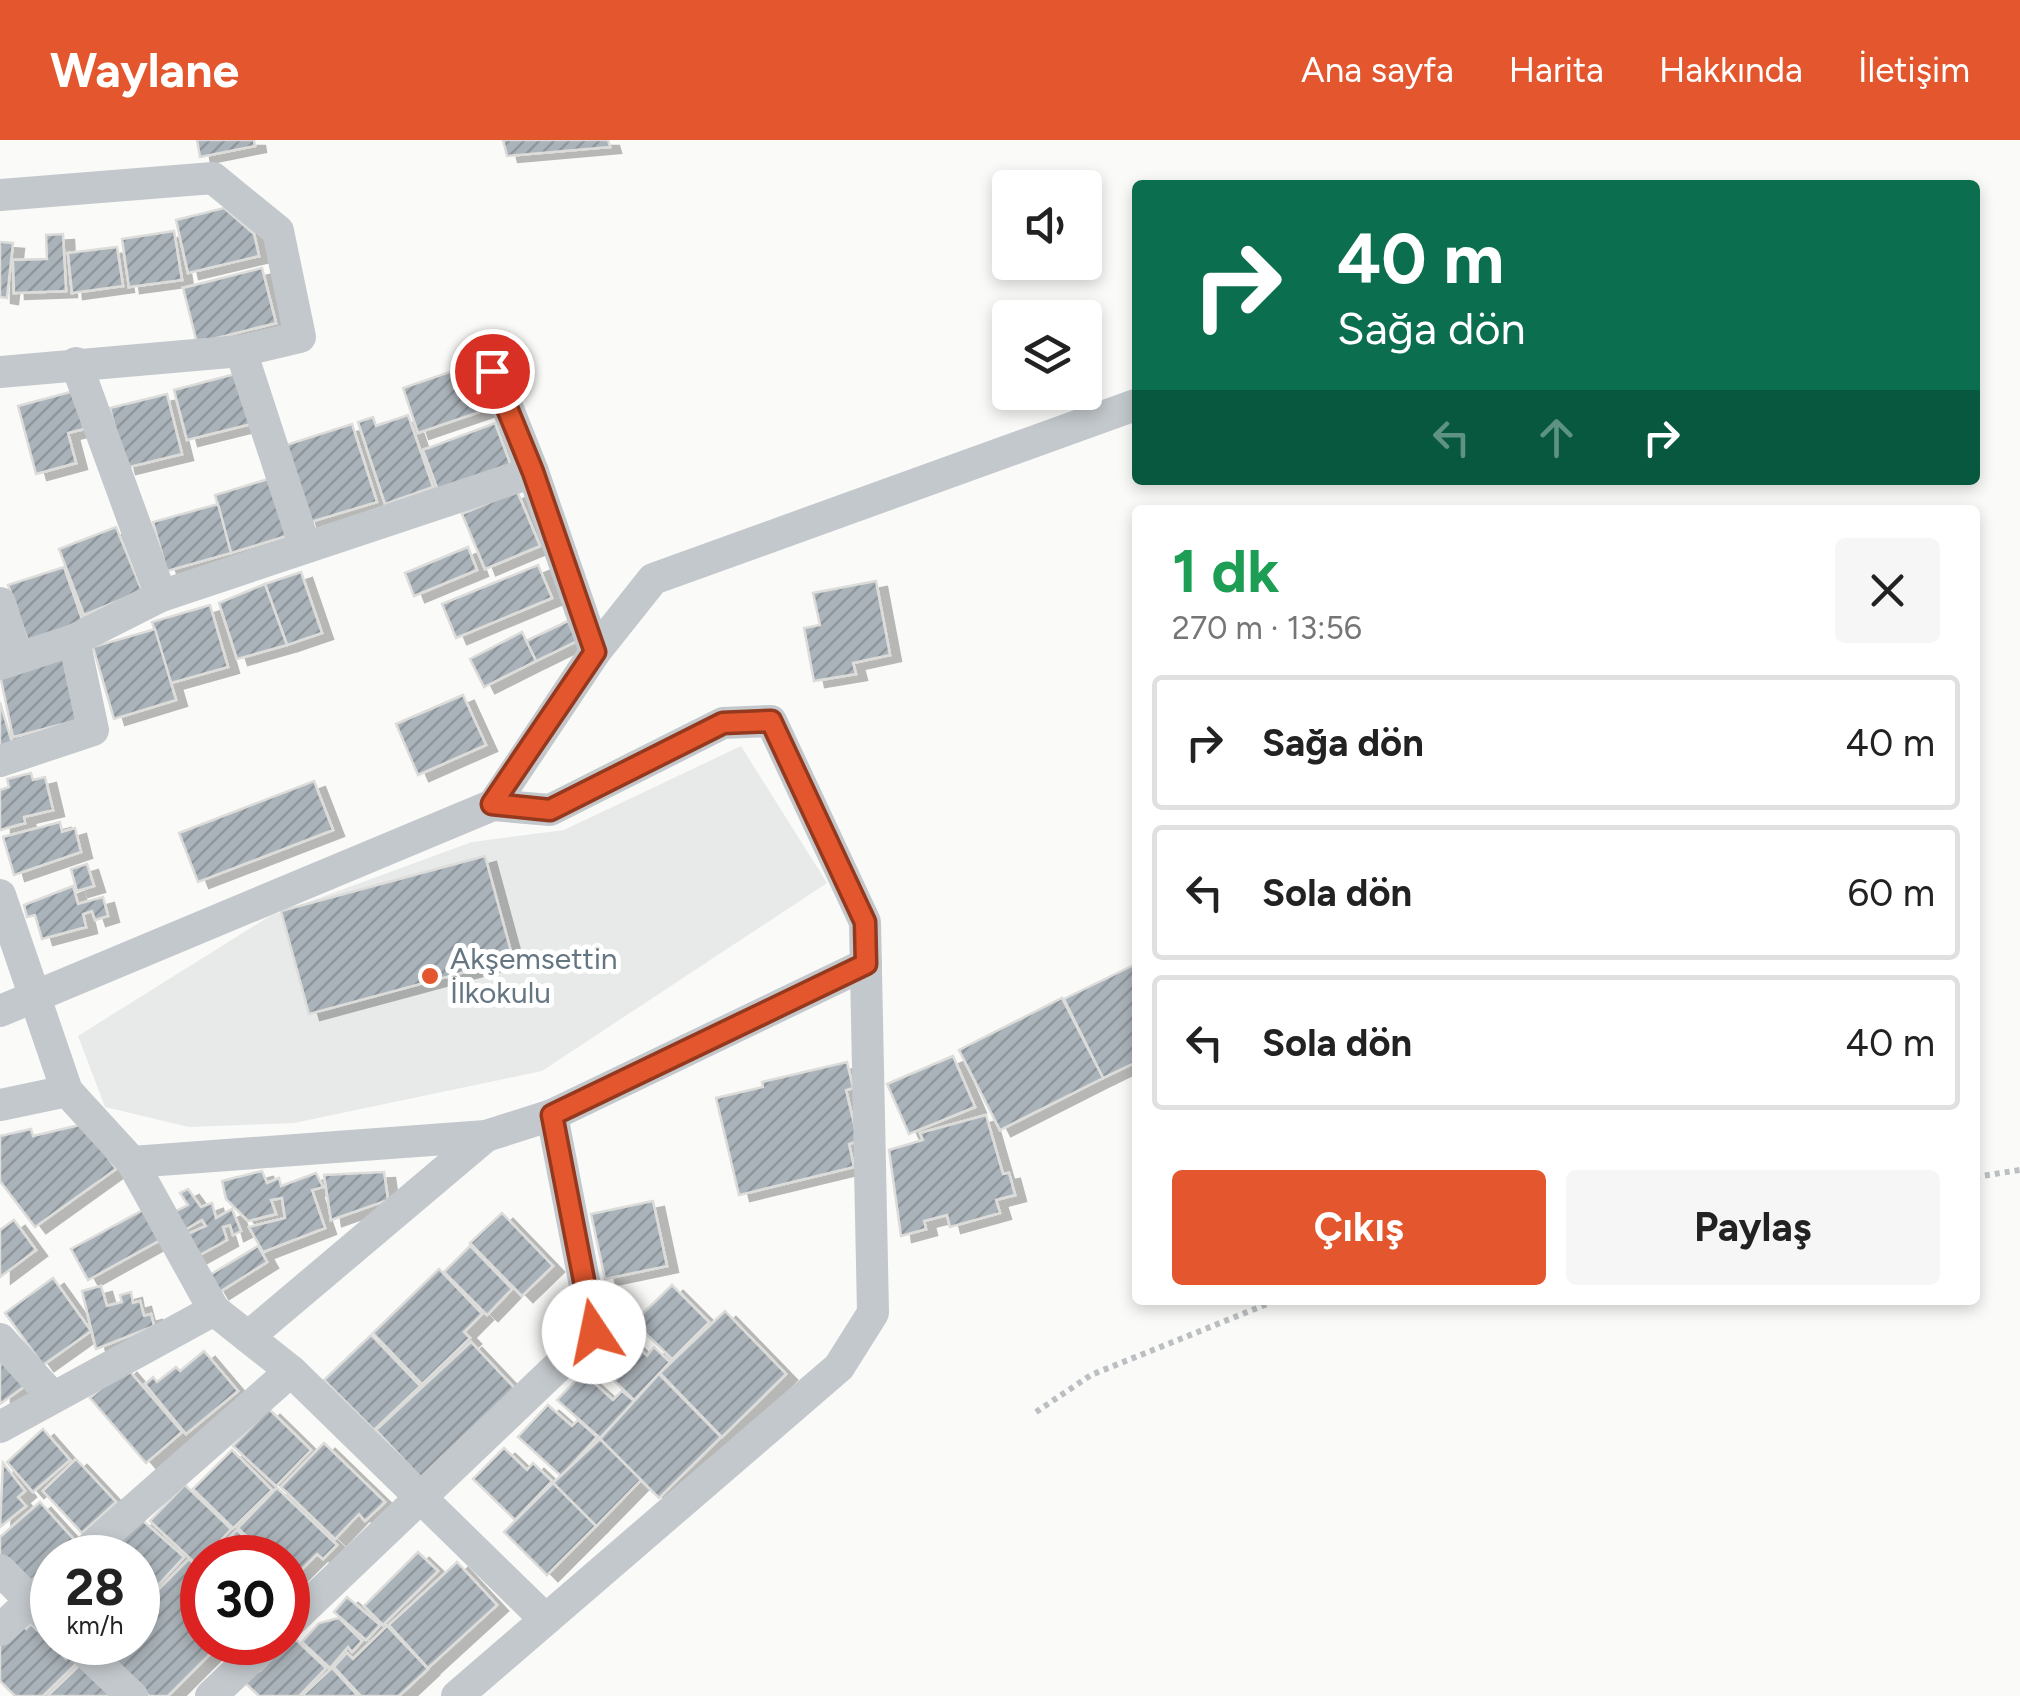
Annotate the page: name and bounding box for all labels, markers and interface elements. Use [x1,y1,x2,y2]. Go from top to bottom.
text: Waylane [50,41,239,99]
text: Ana sayfa [1301,49,1454,91]
text: Harita [1509,49,1604,91]
text: Hakkında [1659,49,1803,91]
text: İletişim [1858,49,1970,91]
map controls [992,170,1102,410]
button: sound [992,170,1102,280]
text: 40 m [1337,216,1504,301]
icon: right [1172,220,1302,350]
button: layers [992,300,1102,410]
text: Sağa dön [1337,301,1526,355]
pin [450,329,535,414]
icon: arrive [465,344,520,399]
icon: left [1424,410,1479,465]
icon: ahead [1529,410,1584,465]
icon: right [1634,410,1689,465]
text: 1 dk [1172,535,1280,607]
button: close [1835,538,1940,643]
text: 270 m · 13:56 [1172,609,1362,647]
icon: right [1177,715,1232,770]
text: Sağa dön [1262,720,1424,766]
text: 40 m [1845,720,1935,766]
icon: left [1177,865,1232,920]
text: Sola dön [1262,870,1412,916]
text: 60 m [1847,870,1935,916]
place label: Akşemsettin İlkokulu [450,940,618,1011]
marker: Akşemsettin İlkokulu [419,965,441,987]
icon: left [1177,1015,1232,1070]
text: Sola dön [1262,1020,1412,1066]
text: 40 m [1845,1020,1935,1066]
button: Çıkış [1172,1170,1546,1285]
button: Paylaş [1566,1170,1940,1285]
position arrow [542,1280,646,1384]
speed limit sign: 30 [180,1535,310,1665]
text: 28 [65,1557,125,1618]
text: km/h [66,1610,124,1640]

